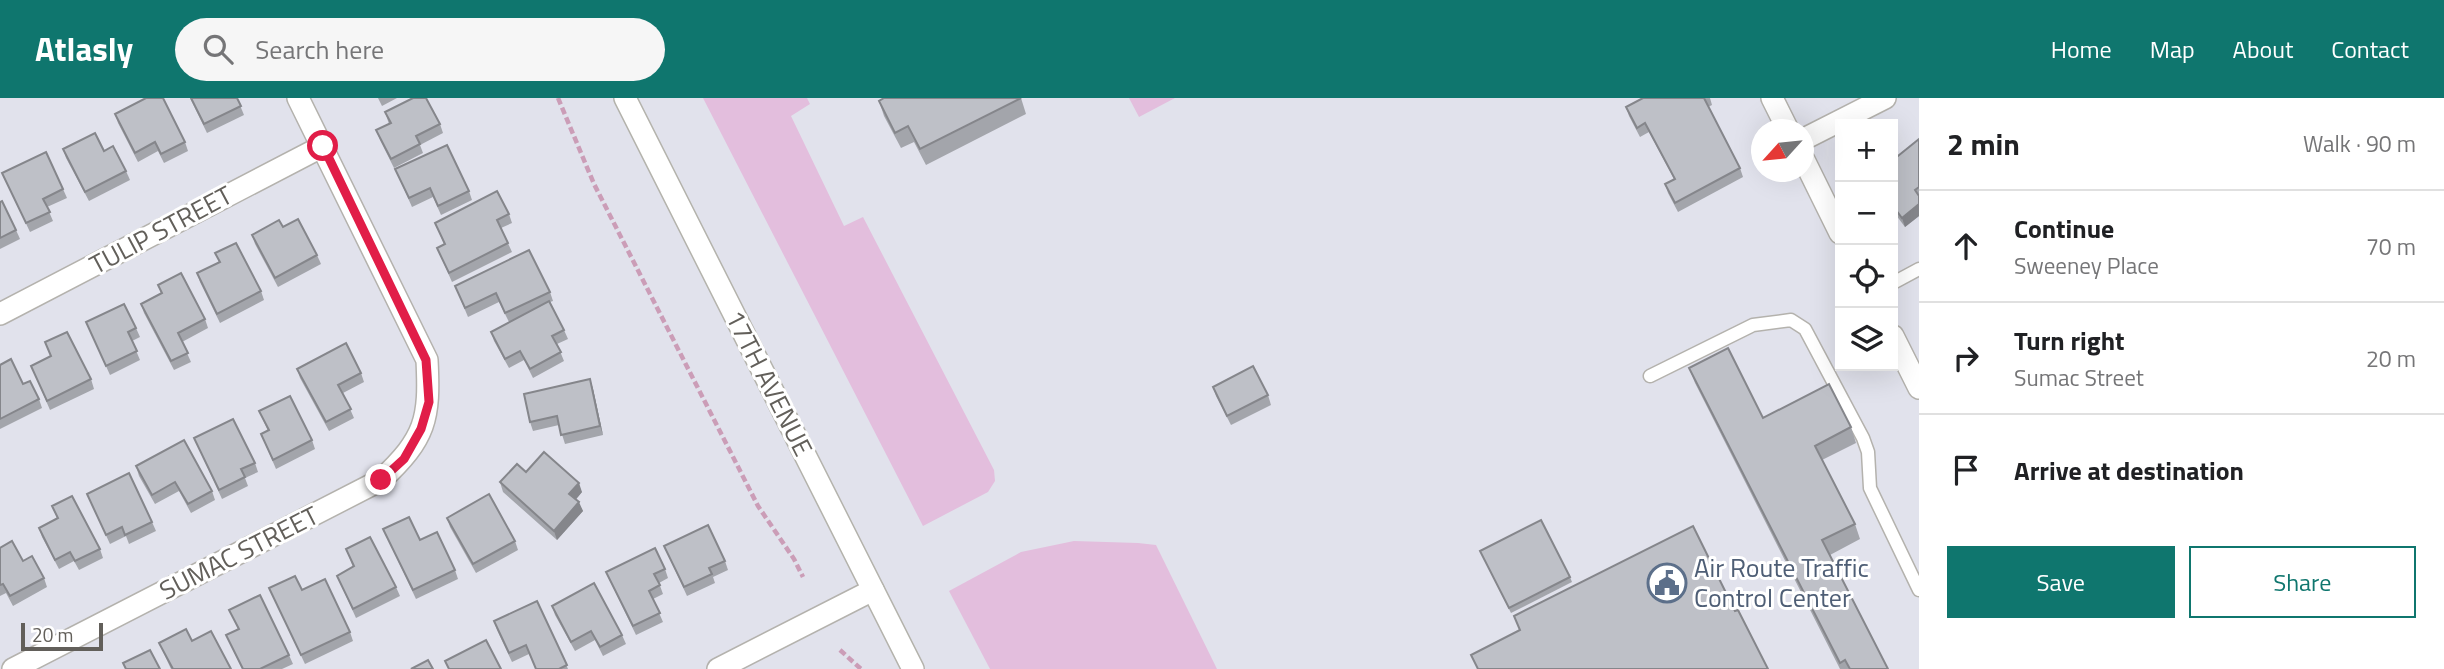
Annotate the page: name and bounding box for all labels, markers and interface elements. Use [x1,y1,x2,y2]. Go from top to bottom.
search box [175,18,665,81]
text: Atlasly [35,24,133,74]
icon: search [199,30,237,68]
text: Search here [255,30,384,69]
text: Home [2051,31,2112,67]
text: Map [2150,31,2195,67]
text: About [2233,31,2293,67]
text: Contact [2331,31,2409,67]
north arrow [1751,119,1814,182]
map controls [1835,119,1898,371]
button: + [1835,119,1898,182]
text: 2 min [1947,121,2020,167]
text: Walk · 90 m [2303,126,2416,161]
route start [307,130,338,161]
street label: TULIP STREET [82,175,239,284]
button: − [1835,182,1898,245]
text: Continue [2014,209,2114,248]
icon: ahead [1947,227,1985,265]
text: 70 m [2366,229,2416,264]
button: locate [1835,245,1898,308]
text: Sweeney Place [2014,248,2159,283]
street label: 17TH AVENUE [716,303,823,462]
button: layers [1835,308,1898,371]
text: Turn right [2014,321,2125,360]
icon: right [1947,339,1985,377]
text: 20 m [2366,341,2416,376]
text: Sumac Street [2014,360,2144,395]
icon: arrive [1947,451,1985,489]
text: Arrive at destination [2014,451,2244,490]
route end [365,464,396,495]
street label: SUMAC STREET [152,496,325,609]
button: Save [1947,546,2175,618]
button: Share [2189,546,2416,618]
place label: Air Route Traffic Control Center [1694,548,1869,617]
public building icon: Air Route Traffic Control Center [1646,562,1688,604]
scale bar [21,620,103,652]
text: 20 m [32,620,73,649]

